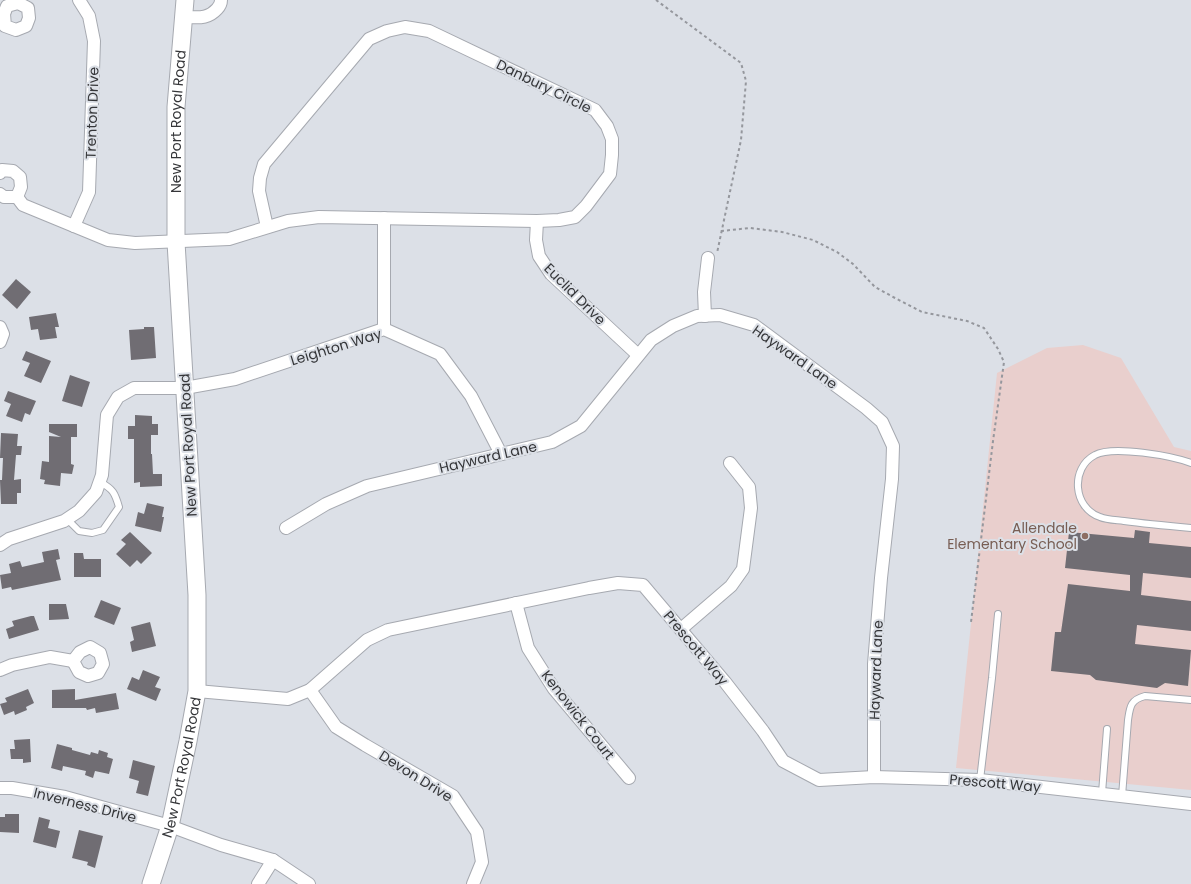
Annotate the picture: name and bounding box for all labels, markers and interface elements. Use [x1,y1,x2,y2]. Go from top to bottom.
street label: New Port Royal Road [166,49,191,193]
street label: Danbury Circle [493,54,595,118]
street label: Trenton Drive [80,66,104,159]
street label: Euclid Drive [540,259,611,330]
street label: Hayward Lane [748,320,842,394]
street label: Leighton Way [288,324,384,370]
street label: New Port Royal Road [174,373,202,517]
street label: Hayward Lane [437,436,539,478]
place label: Allendale Elementary School [947,518,1077,554]
marker: Allendale Elementary School [1080,531,1090,541]
street label: Prescott Way [659,606,733,690]
street label: Hayward Lane [864,620,888,720]
street label: Kenowick Court [537,666,619,764]
street label: New Port Royal Road [157,695,206,840]
street label: Devon Drive [375,745,457,807]
street label: Prescott Way [948,769,1042,797]
street label: Inverness Drive [32,783,139,828]

